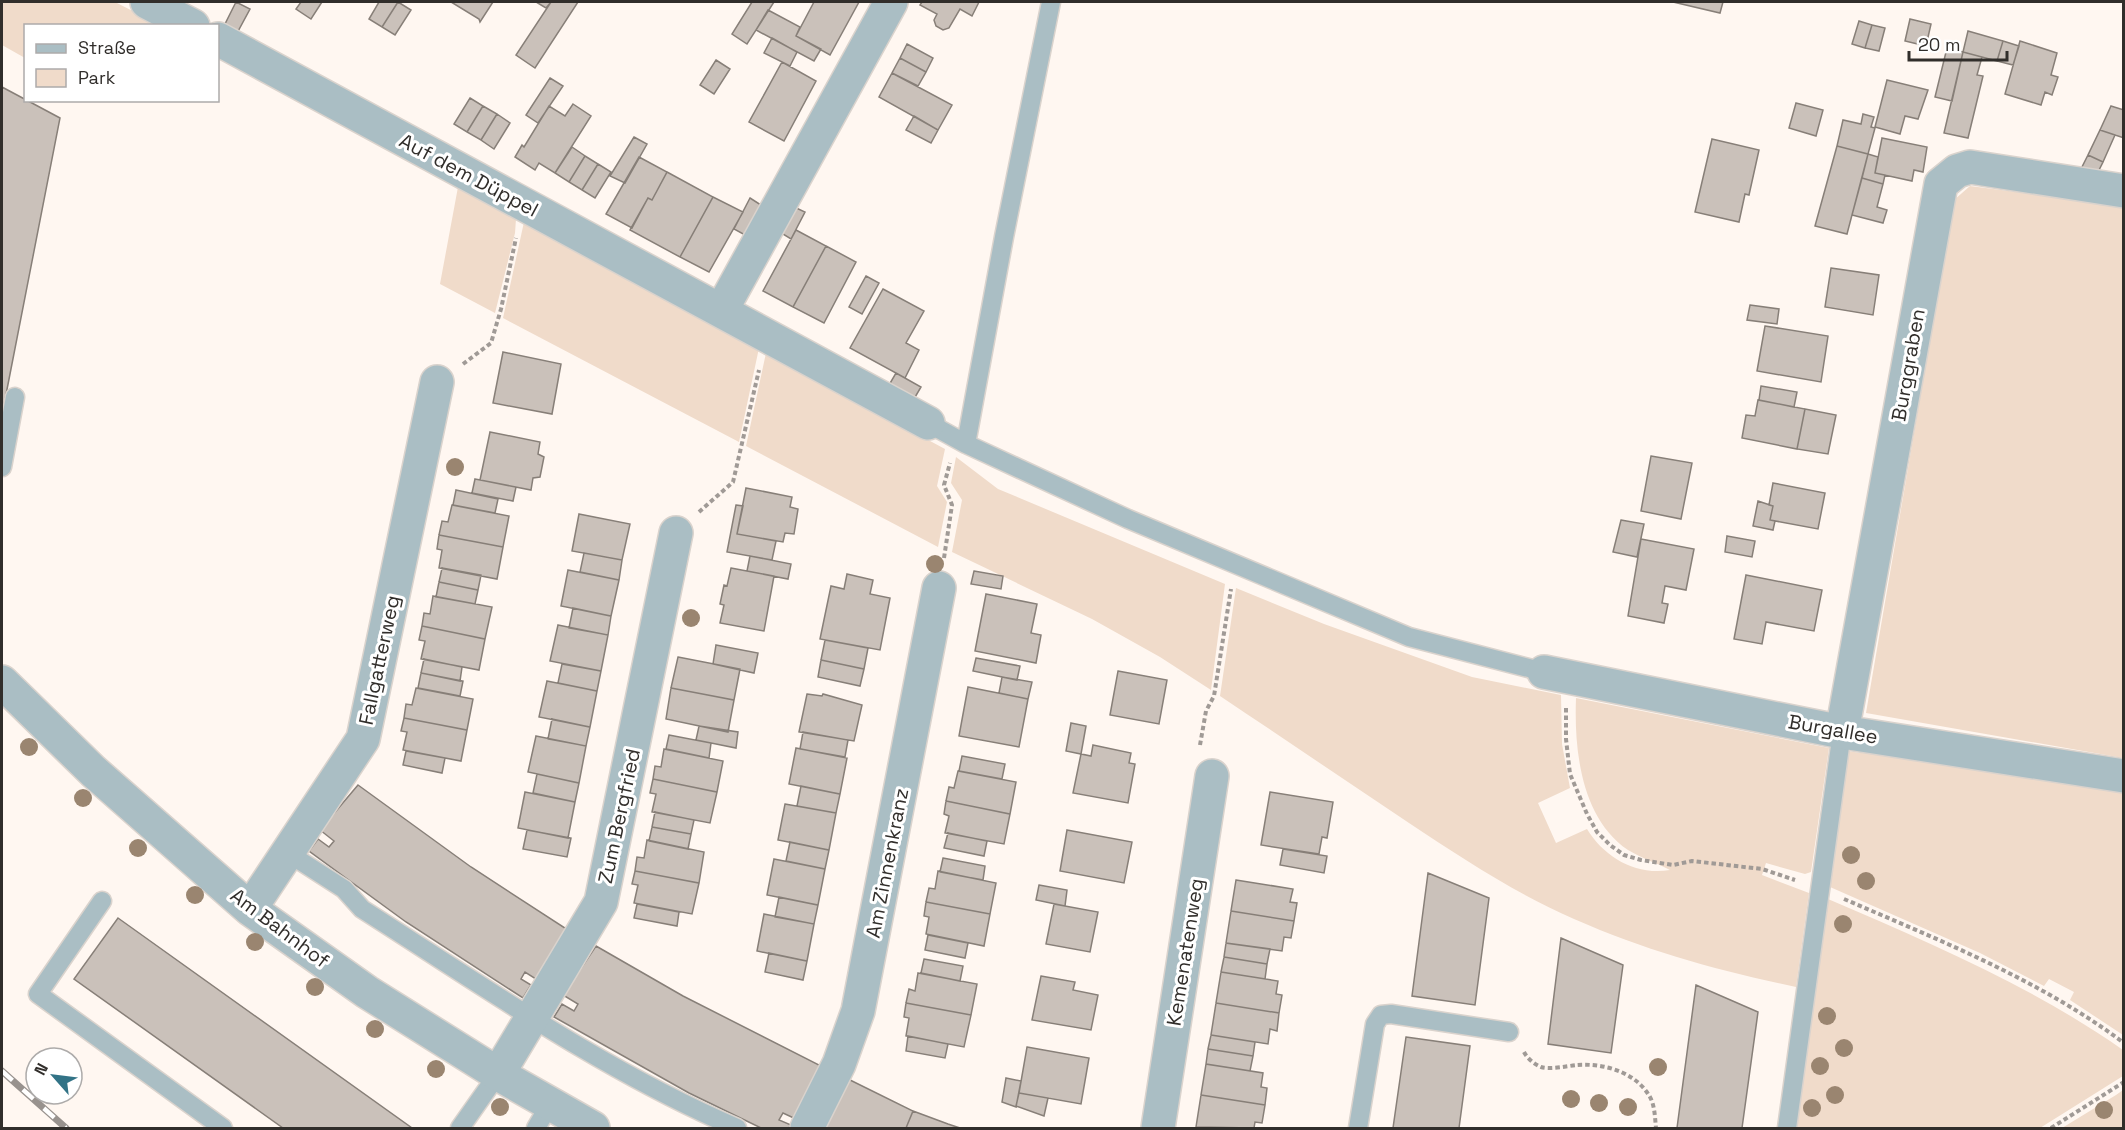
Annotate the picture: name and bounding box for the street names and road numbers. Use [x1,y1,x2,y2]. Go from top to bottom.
street label: Auf dem Düppel [395,127,543,223]
street label: Burggraben [1885,307,1931,423]
street label: Fallgatterweg [353,593,405,727]
street label: Burgallee [1786,708,1880,750]
street label: Zum Bergfried [592,746,646,886]
street label: Am Zinnenkranz [860,786,914,940]
street label: Kemenatenweg [1160,876,1210,1028]
street label: Am Bahnhof [225,882,335,974]

